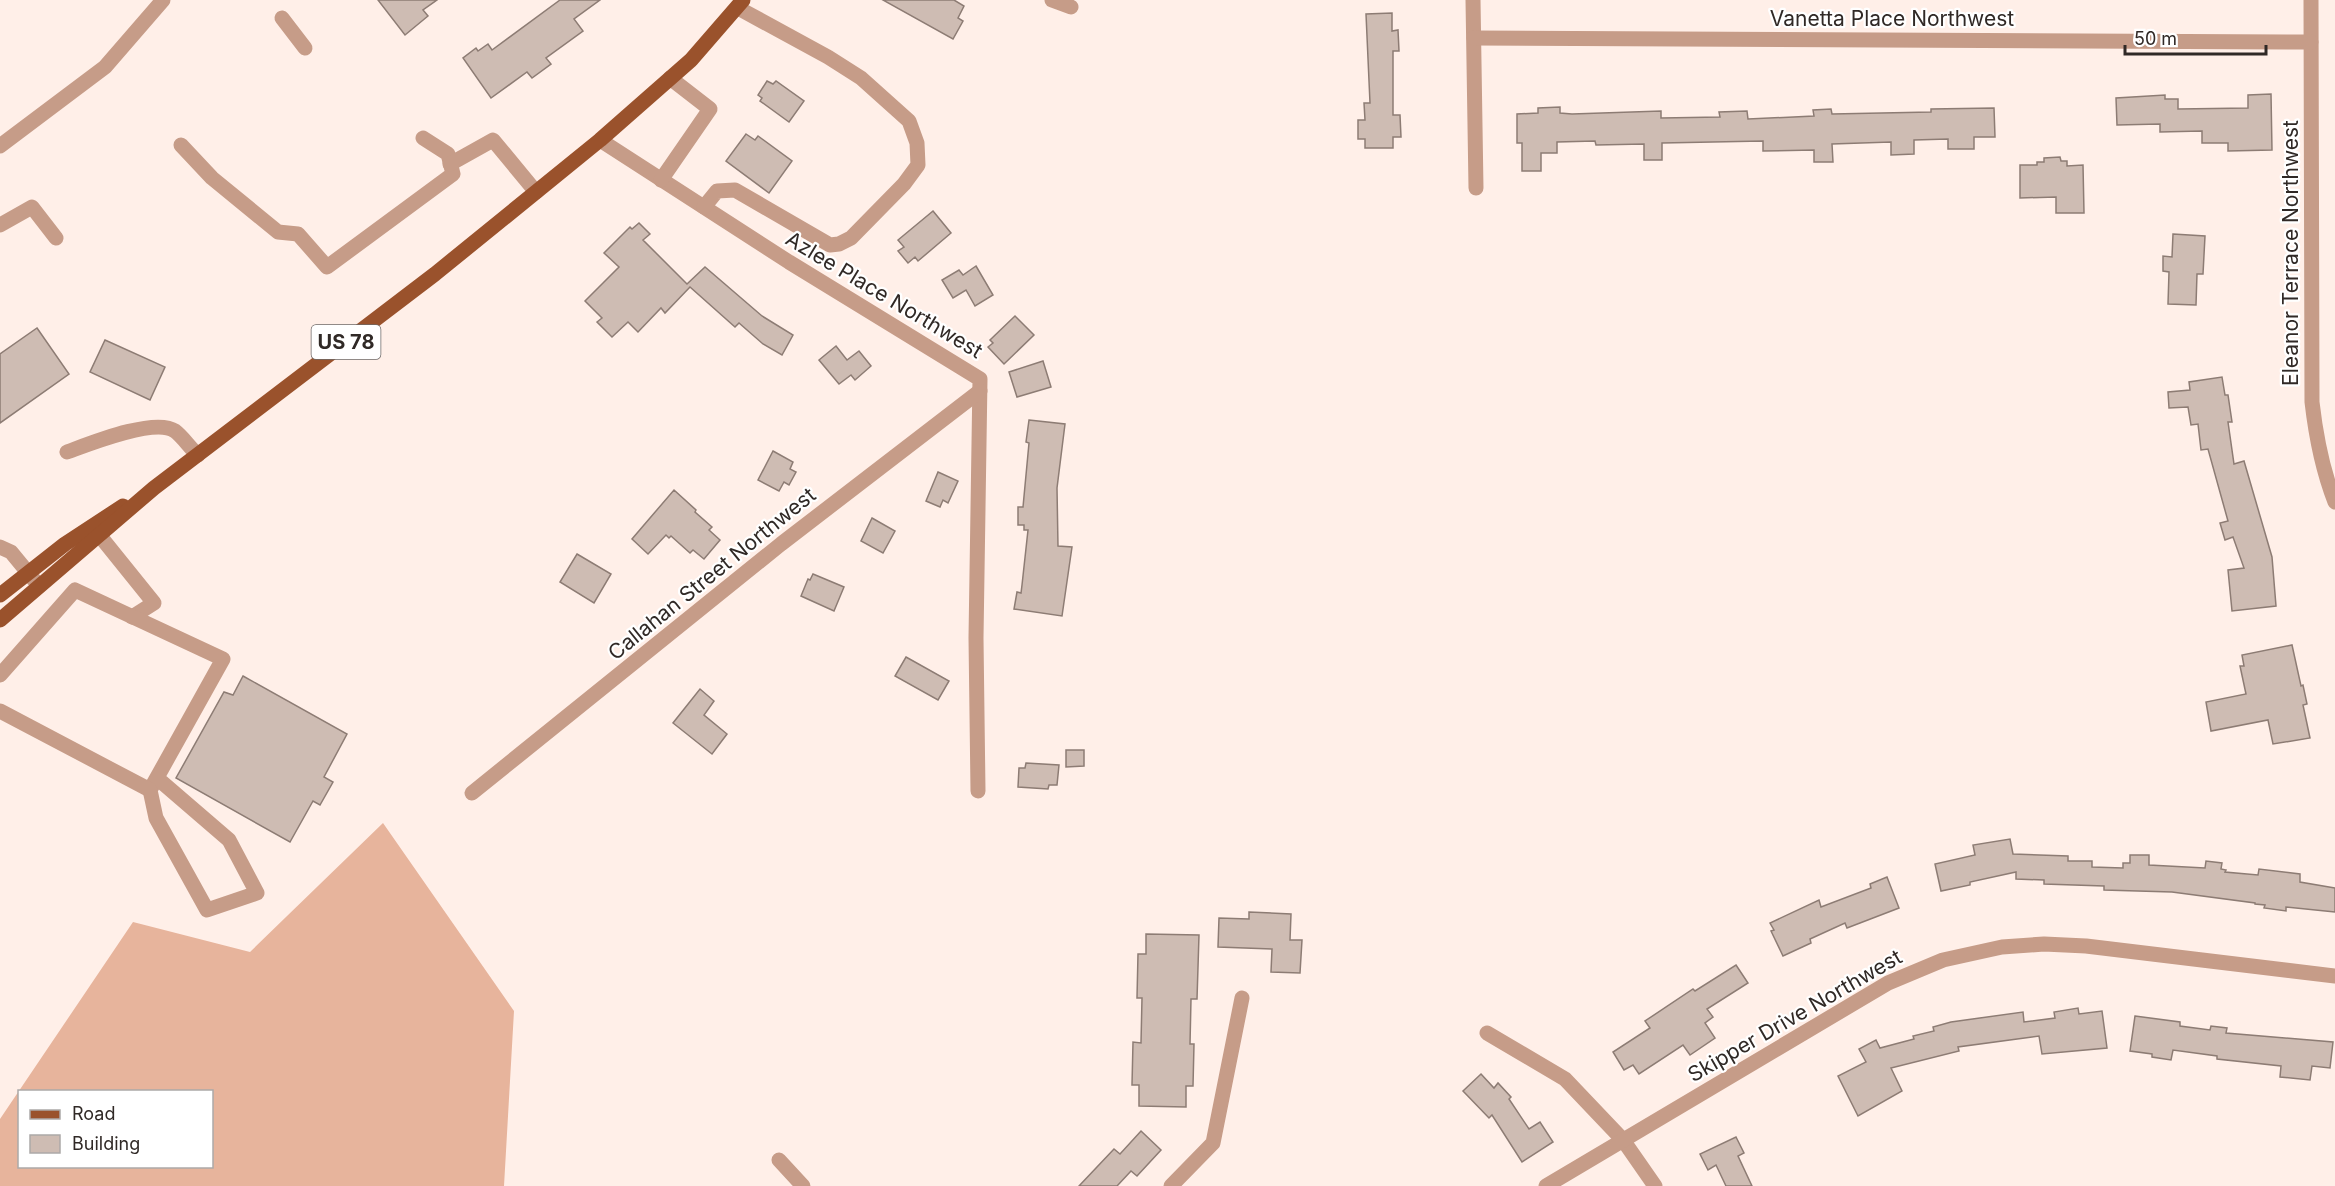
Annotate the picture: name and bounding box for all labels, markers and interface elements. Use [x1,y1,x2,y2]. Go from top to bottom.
street label: Vanetta Place Northwest [1770,6,2014,31]
scale bar [2125,18,2266,56]
text: 50 m [2134,28,2177,49]
street label: Eleanor Terrace Northwest [2278,120,2303,386]
street label: Azlee Place Northwest [781,226,987,363]
road number: US 78 [312,325,380,359]
street label: Callahan Street Northwest [603,482,821,665]
street label: Skipper Drive Northwest [1683,944,1906,1087]
legend [18,1090,213,1168]
text: Road [72,1103,115,1124]
text: Building [72,1133,140,1154]

